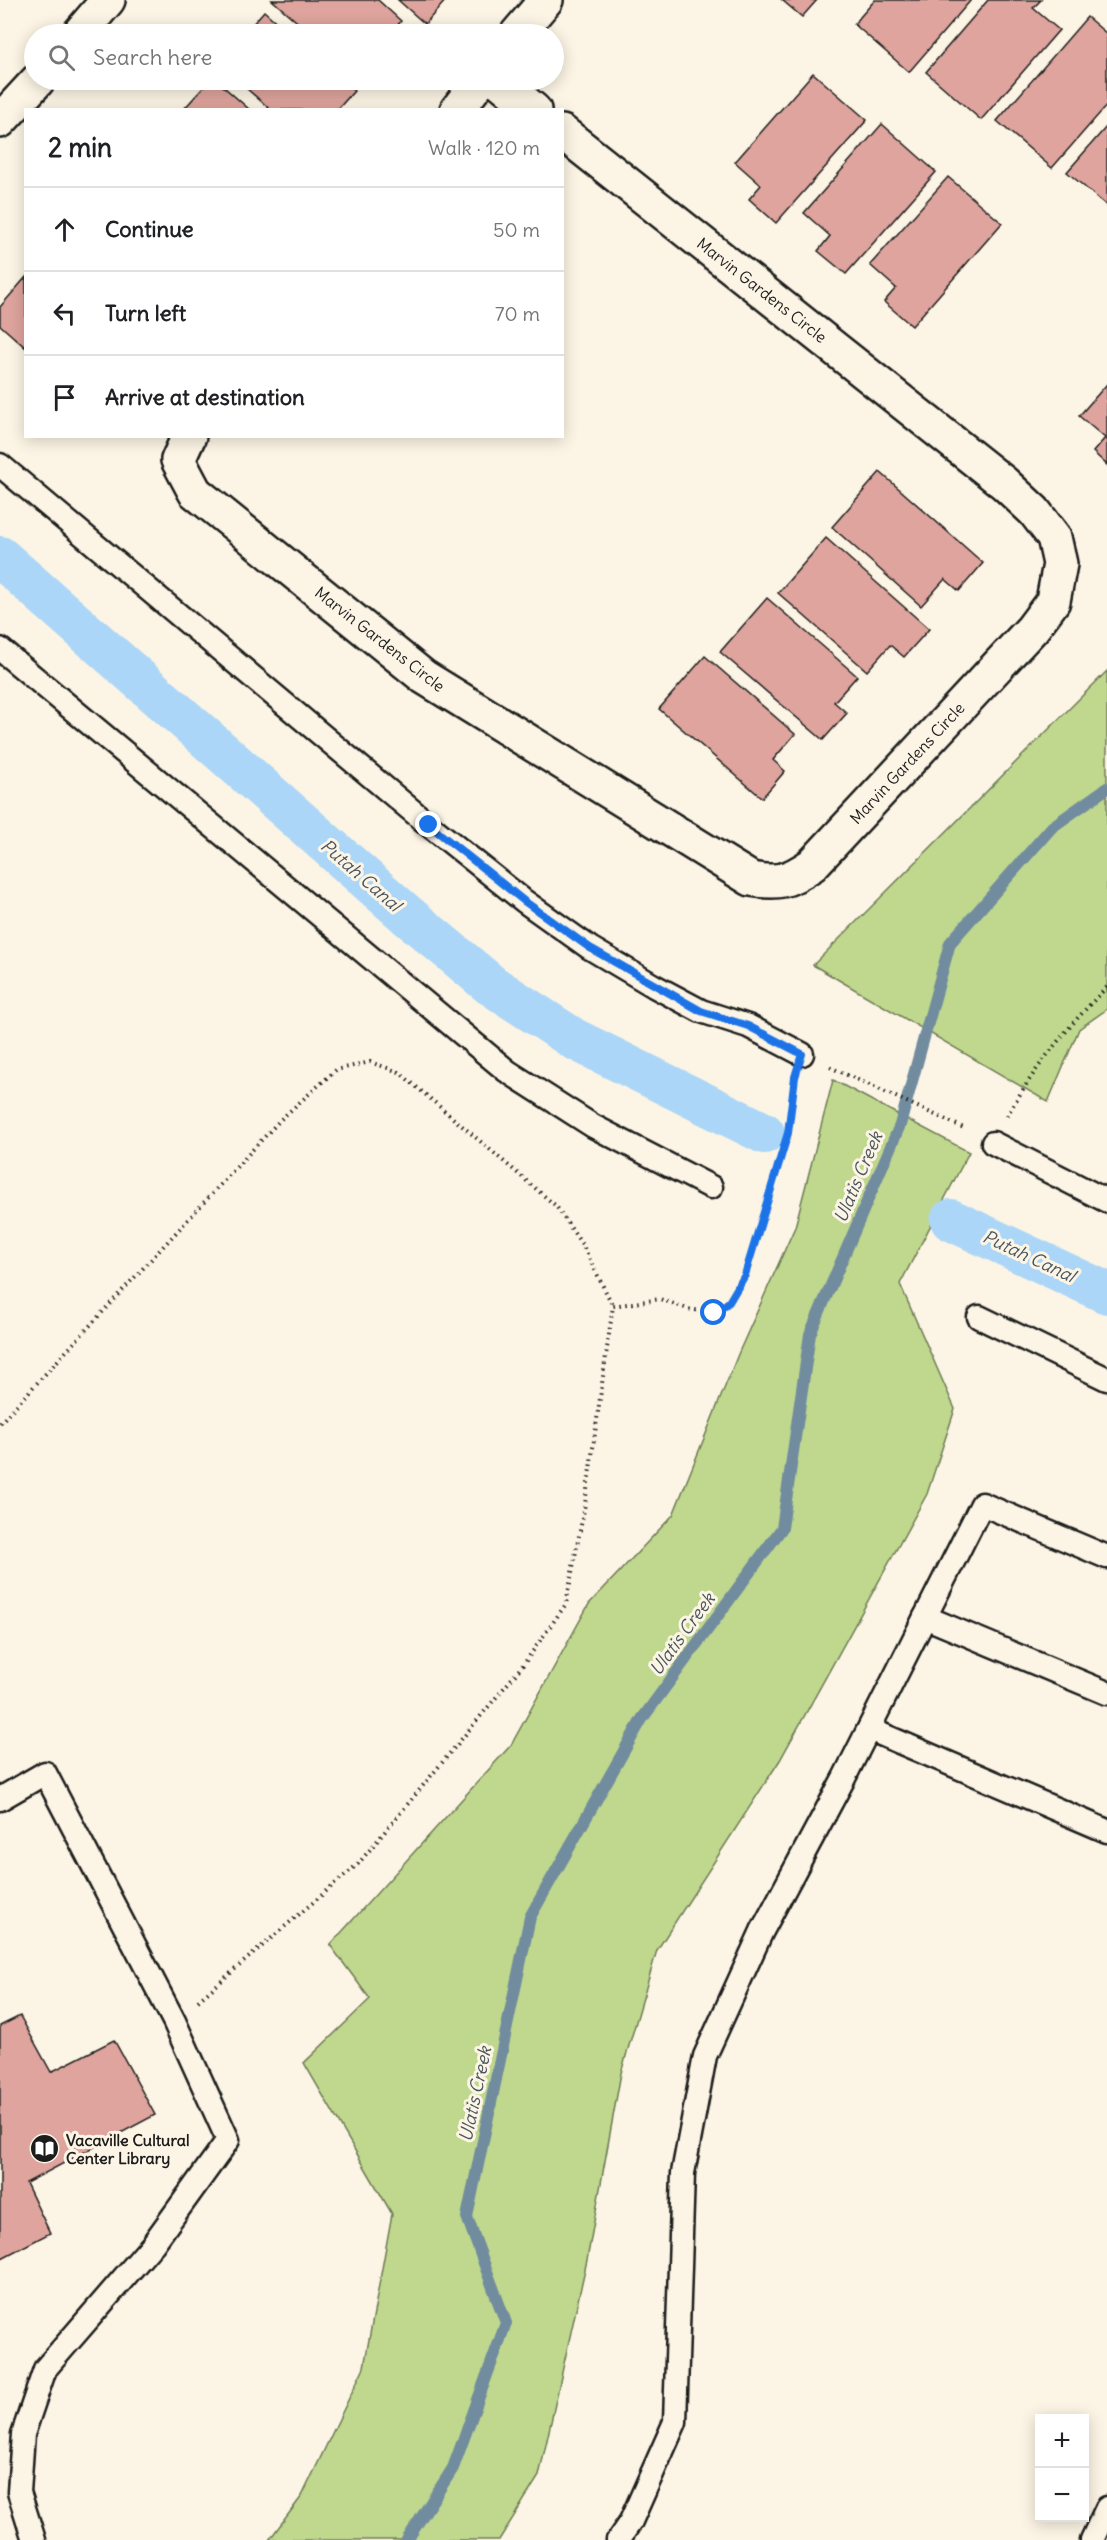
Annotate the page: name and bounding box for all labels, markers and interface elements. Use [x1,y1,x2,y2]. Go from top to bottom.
search box [24,24,564,90]
icon: search [45,41,78,74]
text: Search here [93,43,212,71]
text: 2 min [48,131,112,164]
text: Walk · 120 m [428,135,540,160]
icon: ahead [48,213,81,246]
text: Continue [105,215,194,243]
text: 50 m [493,217,540,242]
street label: Marvin Gardens Circle [693,233,831,347]
icon: left [48,297,81,330]
text: Turn left [105,299,186,327]
text: 70 m [495,301,540,326]
icon: arrive [48,381,81,414]
text: Arrive at destination [105,383,305,411]
street label: Marvin Gardens Circle [311,582,449,696]
street label: Marvin Gardens Circle [845,698,969,828]
route end [415,811,441,837]
water label: Putah Canal [316,834,408,918]
water label: Ulatis Creek [829,1127,888,1226]
water label: Putah Canal [979,1225,1081,1289]
route start [700,1299,726,1325]
water label: Ulatis Creek [644,1587,721,1680]
water label: Ulatis Creek [454,2043,497,2143]
place label: Vacaville Cultural Center Library [66,2130,190,2169]
library icon: Vacaville Cultural Center Library [29,2133,61,2165]
map controls [1035,2414,1089,2522]
button: + [1035,2414,1089,2468]
button: − [1035,2468,1089,2522]

